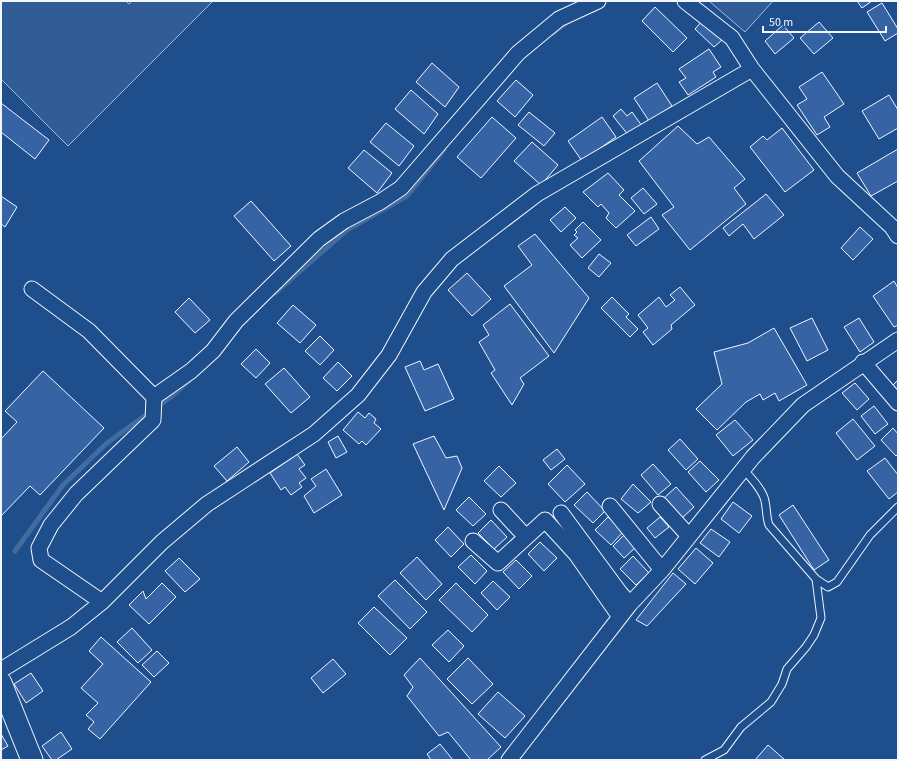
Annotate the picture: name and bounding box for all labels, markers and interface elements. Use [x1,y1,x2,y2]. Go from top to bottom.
scale bar [763,8,886,34]
text: 50 m [769,14,793,31]

